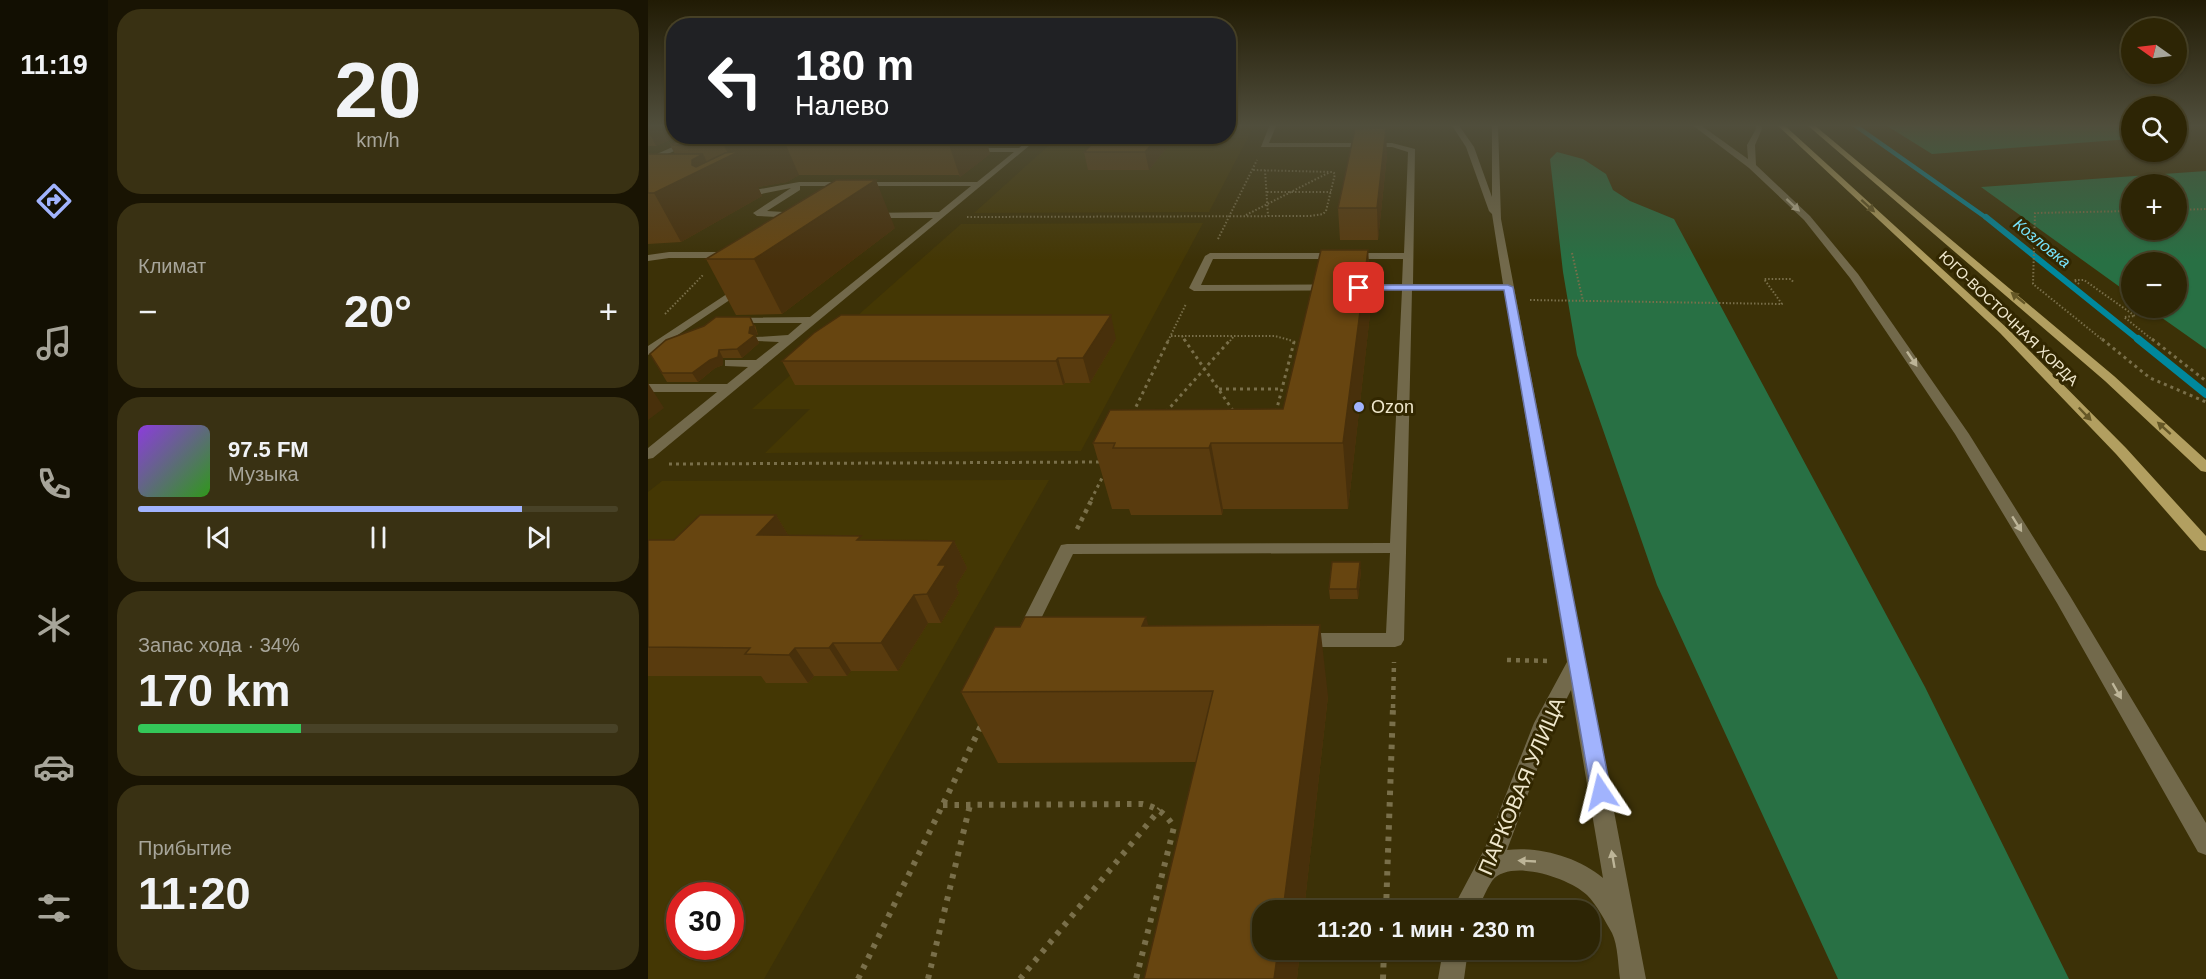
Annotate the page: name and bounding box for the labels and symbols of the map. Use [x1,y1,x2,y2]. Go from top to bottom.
north arrow [2121,18,2187,84]
one-way arrow [1785,198,1800,211]
one-way arrow [1861,199,1876,213]
water label: Козловка [2010,215,2074,271]
street label: ЮГО-ВОСТОЧНАЯ ХОРДА [1936,247,2082,389]
pin [1333,262,1384,313]
one-way arrow [2010,293,2025,305]
one-way arrow [1906,351,1917,368]
place label: Ozon [1371,397,1414,417]
marker: Ozon [1352,400,1366,414]
one-way arrow [2078,406,2092,421]
one-way arrow [2157,421,2171,435]
one-way arrow [2011,515,2023,531]
one-way arrow [2112,683,2122,700]
street label: ПАРКОВАЯ УЛИЦА [1473,694,1569,878]
position arrow [1569,760,1633,824]
one-way arrow [1608,850,1617,869]
one-way arrow [1517,857,1536,866]
speed limit sign: 30 [666,882,744,960]

